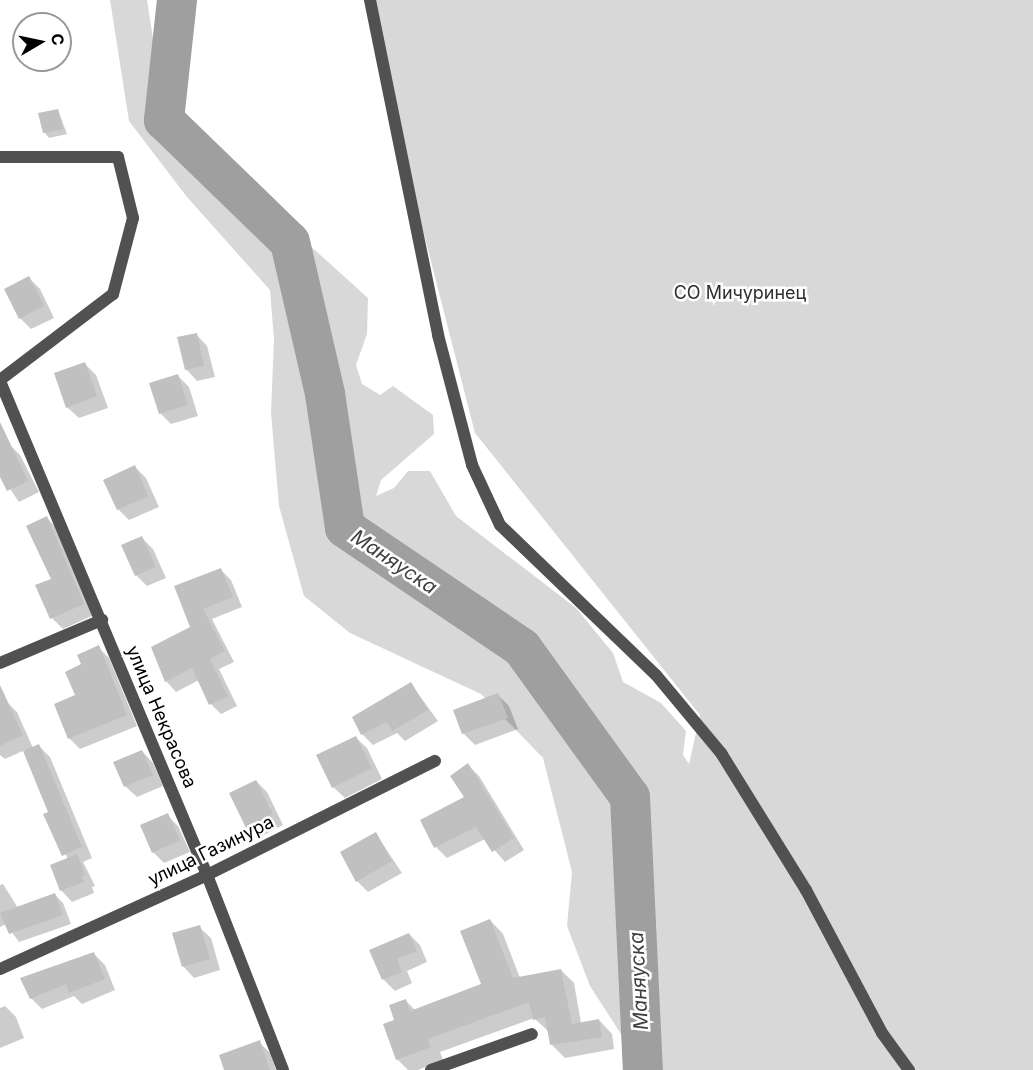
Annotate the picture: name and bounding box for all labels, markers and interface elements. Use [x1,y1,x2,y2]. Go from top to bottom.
north arrow [12,12,72,72]
text: С [47,32,69,47]
park label: СО Мичуринец [674,282,806,304]
water label: Маняуска [347,525,441,599]
street label: улица Некрасова [121,643,201,791]
street label: улица Газинура [145,811,277,891]
water label: Маняуска [624,931,654,1031]

